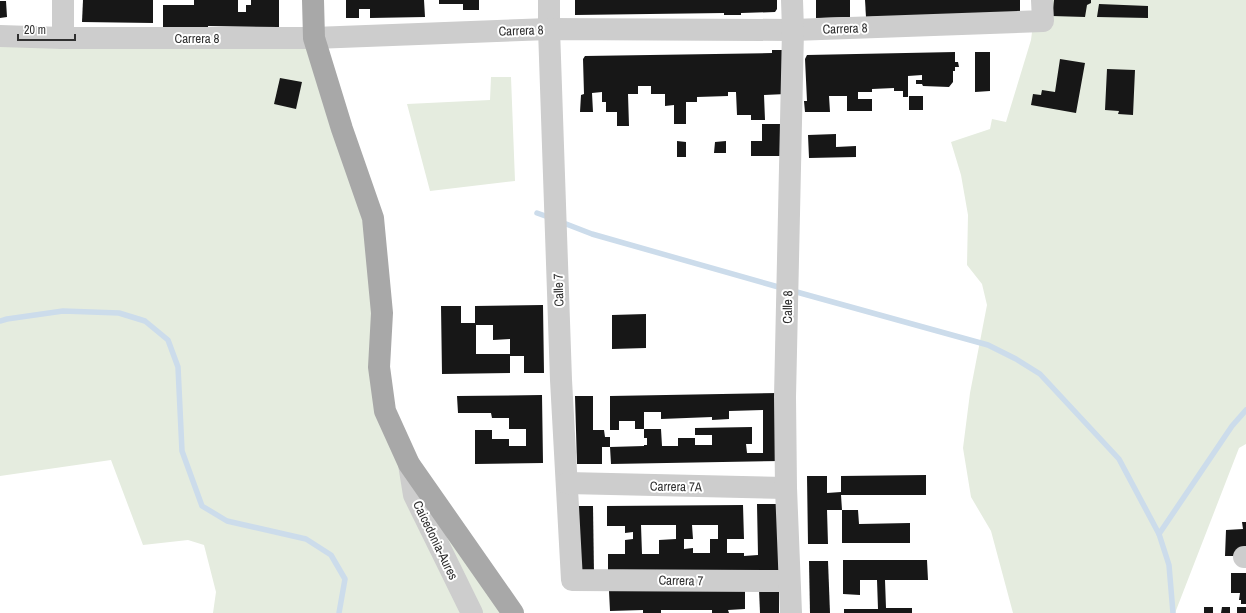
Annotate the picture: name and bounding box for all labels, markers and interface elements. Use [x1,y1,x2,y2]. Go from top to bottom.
scale bar [18,16,75,42]
street label: Carrera 8 [822,19,868,38]
street label: Carrera 8 [498,21,544,40]
text: 20 m [24,22,46,38]
street label: Carrera 8 [174,30,220,47]
street label: Calle 7 [549,273,568,307]
street label: Calle 8 [779,290,796,324]
street label: Carrera 7A [650,478,703,495]
street label: Caicedonia-Aures [409,498,462,583]
street label: Carrera 7 [658,572,704,589]

